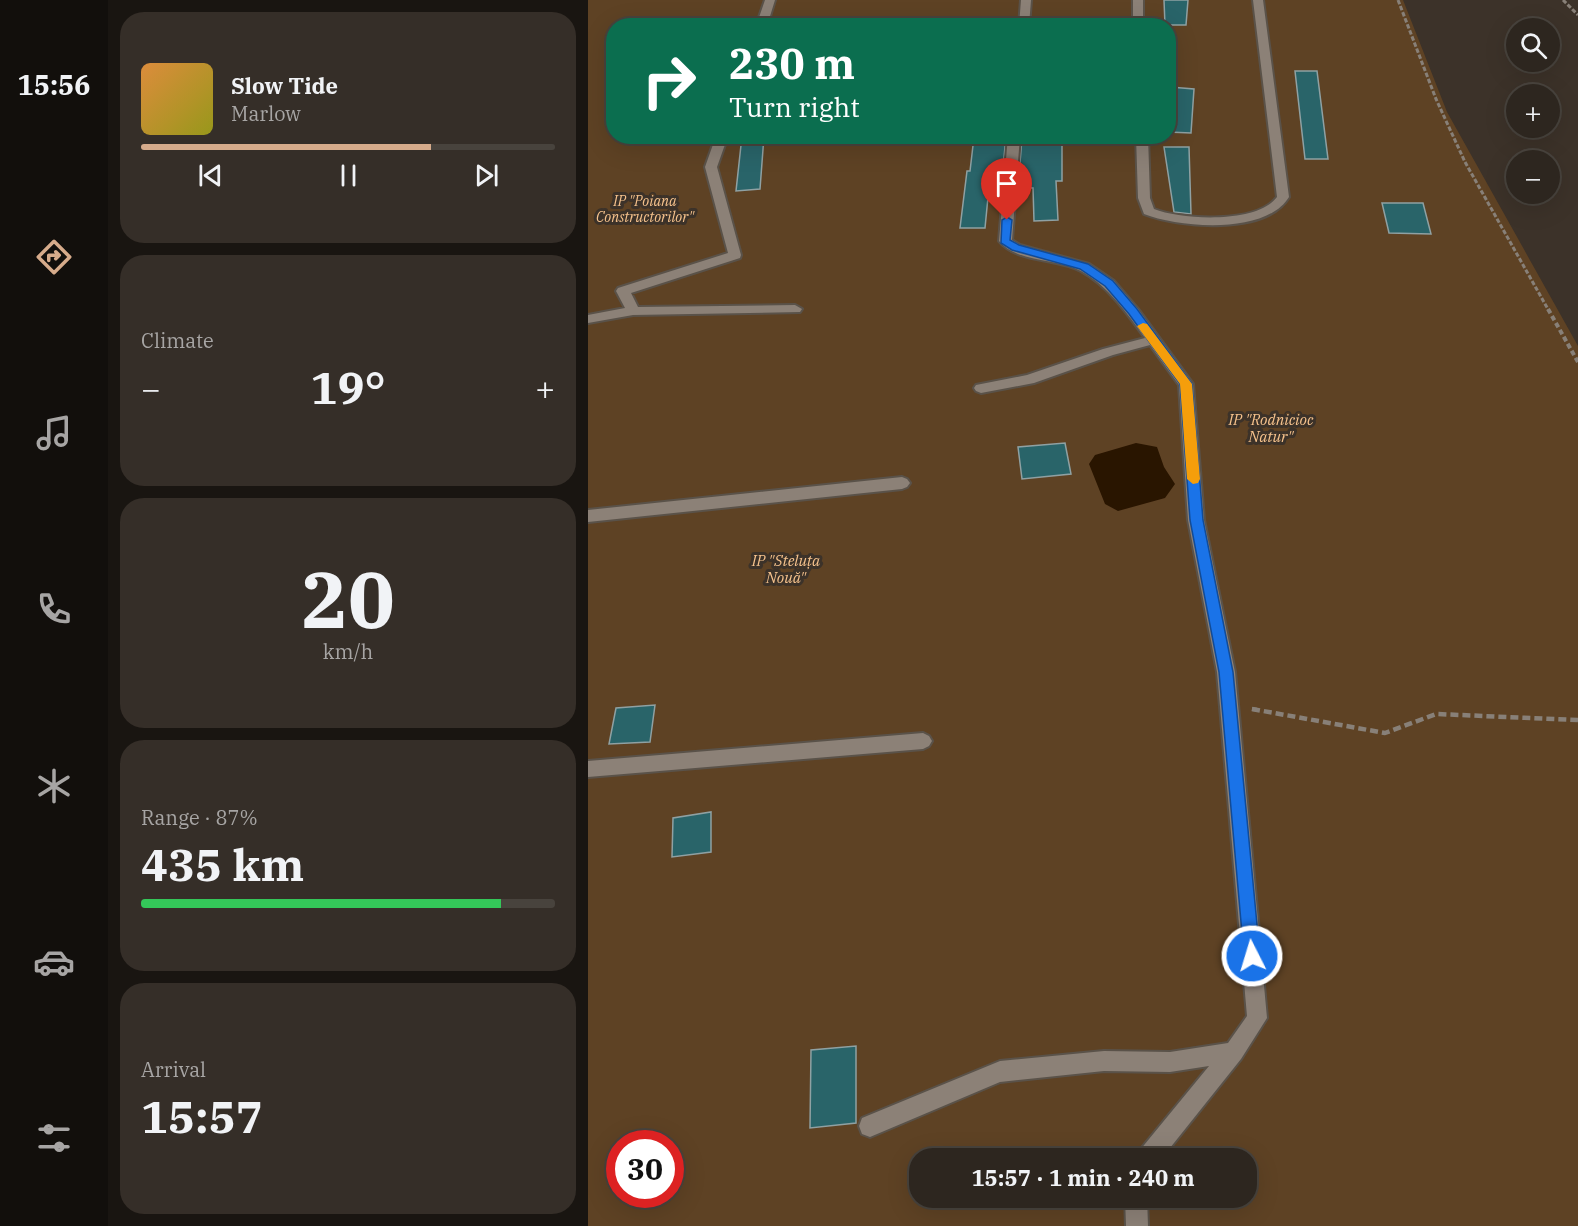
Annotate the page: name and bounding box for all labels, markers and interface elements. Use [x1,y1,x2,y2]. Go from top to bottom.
map controls [1506,18,1560,204]
button: search [1506,18,1560,72]
text: 230 m [729,36,855,91]
icon: right [630,42,708,120]
text: 15:56 [18,67,90,102]
text: Slow Tide [231,71,338,100]
button: + [1506,84,1560,138]
text: Turn right [729,89,860,124]
text: Marlow [231,100,301,127]
button: − [1506,150,1560,204]
pin [981,158,1032,220]
icon: previous [194,159,227,192]
icon: pause [332,159,365,192]
icon: next [470,159,503,192]
icon: arrive [990,167,1023,200]
park label: IP "Poiana Constructorilor" [596,192,695,226]
icon: directions [33,236,75,278]
text: Climate [141,327,214,354]
text: 19° [310,358,386,416]
text: − [141,367,161,410]
text: + [535,367,555,410]
park label: IP "Rodnicioc Natur" [1228,410,1314,446]
icon: music [33,412,75,454]
text: 20 [301,548,395,649]
park label: IP "Steluța Nouă" [751,551,821,587]
icon: phone [33,588,75,630]
text: km/h [323,638,373,665]
icon: climate [33,765,75,807]
text: Range · 87% [141,804,258,831]
text: 435 km [141,835,304,893]
position arrow [1220,924,1284,988]
icon: car [33,941,75,983]
text: Arrival [141,1056,206,1083]
text: 15:57 [141,1087,263,1145]
icon: filters [33,1117,75,1159]
speed limit sign: 30 [606,1130,684,1208]
text: 15:57 · 1 min · 240 m [971,1163,1195,1192]

